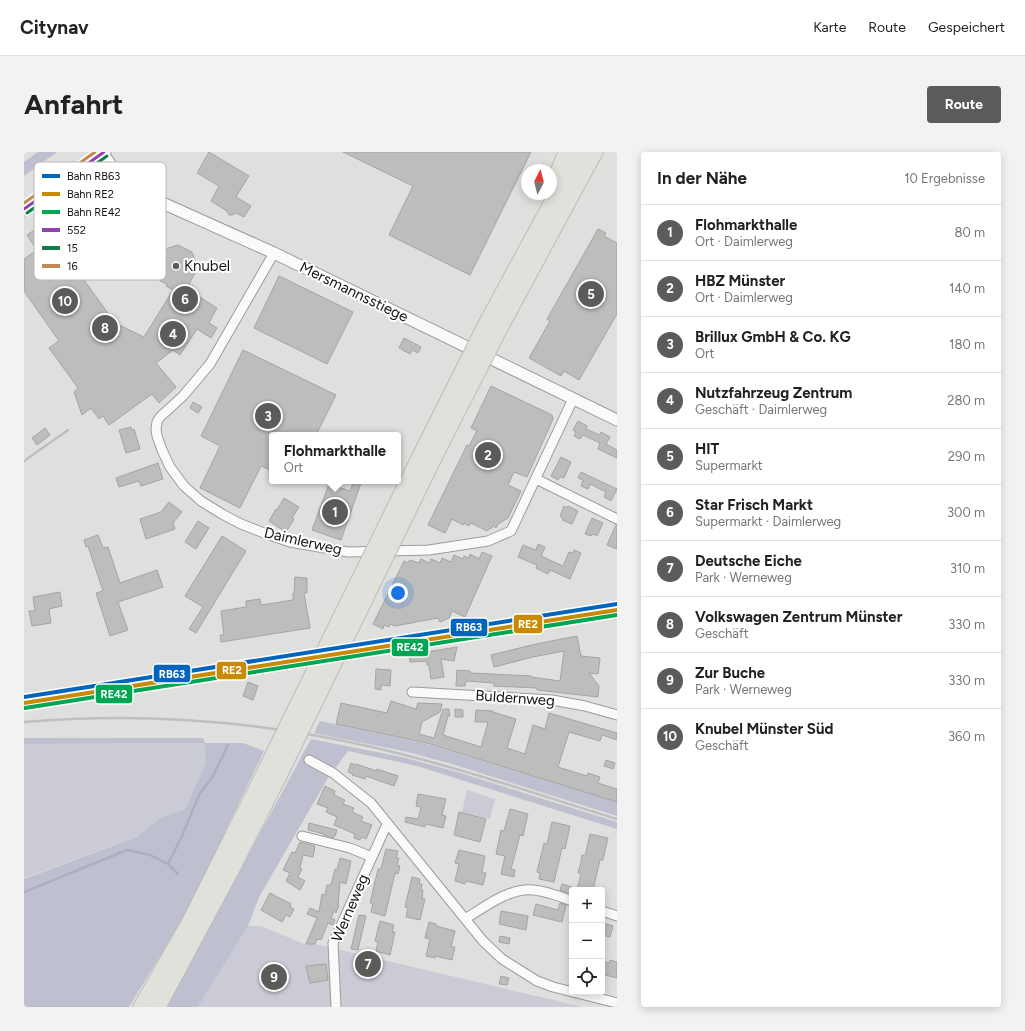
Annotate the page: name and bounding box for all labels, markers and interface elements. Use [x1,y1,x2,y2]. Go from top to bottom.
text: Citynav [20,16,89,39]
text: Karte [813,19,846,36]
text: Route [868,19,906,36]
text: Gespeichert [928,19,1005,36]
button: Route [927,86,1001,123]
text: Anfahrt [24,87,123,121]
legend [34,162,166,280]
north arrow [521,164,557,200]
text: In der Nähe [657,168,747,188]
text: Bahn RB63 [67,170,120,183]
text: 10 Ergebnisse [904,171,985,186]
text: Bahn RE2 [67,188,114,201]
text: Bahn RE42 [67,206,121,219]
text: Flohmarkthalle [695,216,797,234]
text: 552 [67,224,86,237]
text: 1 [667,225,673,240]
text: 80 m [954,225,985,240]
text: Ort · Daimlerweg [695,234,793,249]
text: 15 [67,242,78,255]
place label: Knubel [184,257,230,275]
street label: Mersmannsstiege [297,258,411,326]
text: 16 [67,260,78,273]
marker: Knubel [171,261,181,271]
text: HBZ Münster [695,272,785,290]
pin: 5 [578,279,604,309]
text: 2 [666,281,674,296]
text: 140 m [949,281,985,296]
pin: 6 [172,284,198,314]
pin: 10 [52,286,78,316]
text: Ort · Daimlerweg [695,290,793,305]
pin: 8 [92,313,118,343]
pin: 4 [160,319,186,349]
text: Brillux GmbH & Co. KG [695,328,851,346]
text: 3 [666,337,674,352]
text: 180 m [949,337,985,352]
text: Ort [695,346,714,361]
text: Nutzfahrzeug Zentrum [695,384,852,402]
text: 4 [666,393,674,408]
text: 280 m [947,393,985,408]
pin: 3 [255,401,281,431]
text: Geschäft · Daimlerweg [695,402,827,417]
popup [269,432,401,484]
pin: 2 [475,440,501,470]
text: HIT [695,440,719,458]
text: Flohmarkthalle [284,442,386,460]
text: 5 [666,449,674,464]
text: 290 m [948,449,985,464]
text: Supermarkt [695,458,763,473]
text: Ort [284,460,303,475]
text: Star Frisch Markt [695,496,813,514]
pin: 1 [322,497,348,527]
text: 6 [666,505,674,520]
text: 300 m [947,505,985,520]
text: Supermarkt · Daimlerweg [695,514,841,529]
street label: Daimlerweg [262,523,344,559]
text: Deutsche Eiche [695,552,802,570]
text: 7 [666,561,674,576]
text: 310 m [950,561,985,576]
text: Park · Werneweg [695,570,792,585]
your location [388,583,408,603]
text: Volkswagen Zentrum Münster [695,608,902,626]
line badge: RE2 [513,614,543,634]
text: 8 [666,617,674,632]
text: 330 m [948,617,985,632]
line badge: RB63 [450,618,488,637]
text: RE2 [518,618,538,631]
text: RB63 [456,621,482,634]
text: Geschäft [695,626,749,641]
line badge: RE42 [391,638,429,657]
text: RE42 [397,641,423,654]
line badge: RE2 [216,661,247,680]
line badge: RB63 [153,664,191,683]
text: RE2 [222,664,242,677]
text: Zur Buche [695,664,765,682]
text: RB63 [159,668,185,681]
text: 9 [666,673,674,688]
text: 330 m [948,673,985,688]
text: Park · Werneweg [695,682,792,697]
line badge: RE42 [95,684,133,704]
street label: Buldernweg [475,686,555,710]
text: RE42 [101,688,127,701]
text: Knubel Münster Süd [695,720,833,738]
text: 10 [663,729,677,744]
text: 360 m [948,729,985,744]
text: Geschäft [695,738,749,753]
street label: Werneweg [328,871,372,945]
map controls [569,887,605,995]
button: + [569,887,605,923]
button: − [569,923,605,959]
pin: 7 [355,949,381,979]
button: locate [569,959,605,995]
pin: 9 [261,962,287,992]

